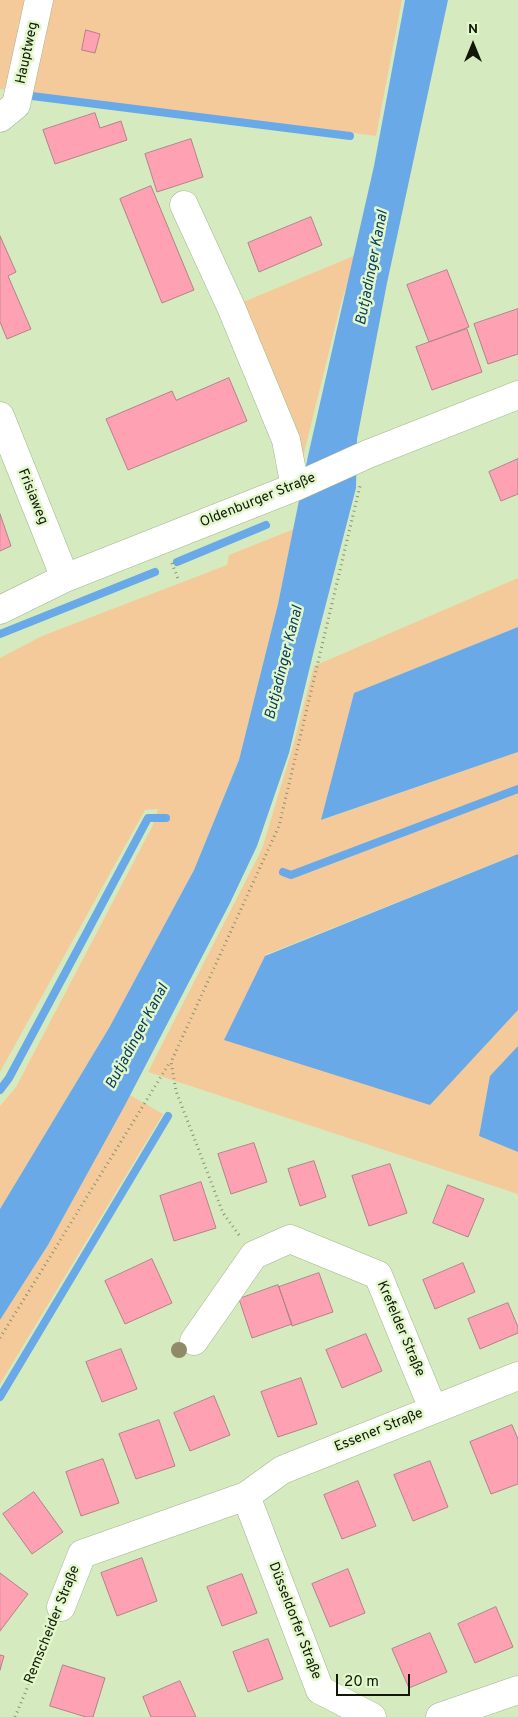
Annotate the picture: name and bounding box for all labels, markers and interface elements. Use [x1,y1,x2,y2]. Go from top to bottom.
street label: Hauptweg [13,20,43,86]
north arrow [448,20,498,70]
text: N [468,21,478,38]
water label: Butjadinger Kanal [353,209,393,327]
street label: Frisiaweg [13,467,51,527]
street label: Oldenburger Straße [198,470,318,532]
water label: Butjadinger Kanal [262,604,308,722]
water label: Butjadinger Kanal [103,981,173,1093]
street label: Krefelder Straße [372,1279,428,1379]
street label: Essener Straße [332,1406,426,1456]
street label: Düsseldorfer Straße [264,1560,324,1682]
street label: Remscheider Straße [22,1563,84,1687]
scale bar [338,1664,412,1696]
text: 20 m [344,1673,379,1692]

